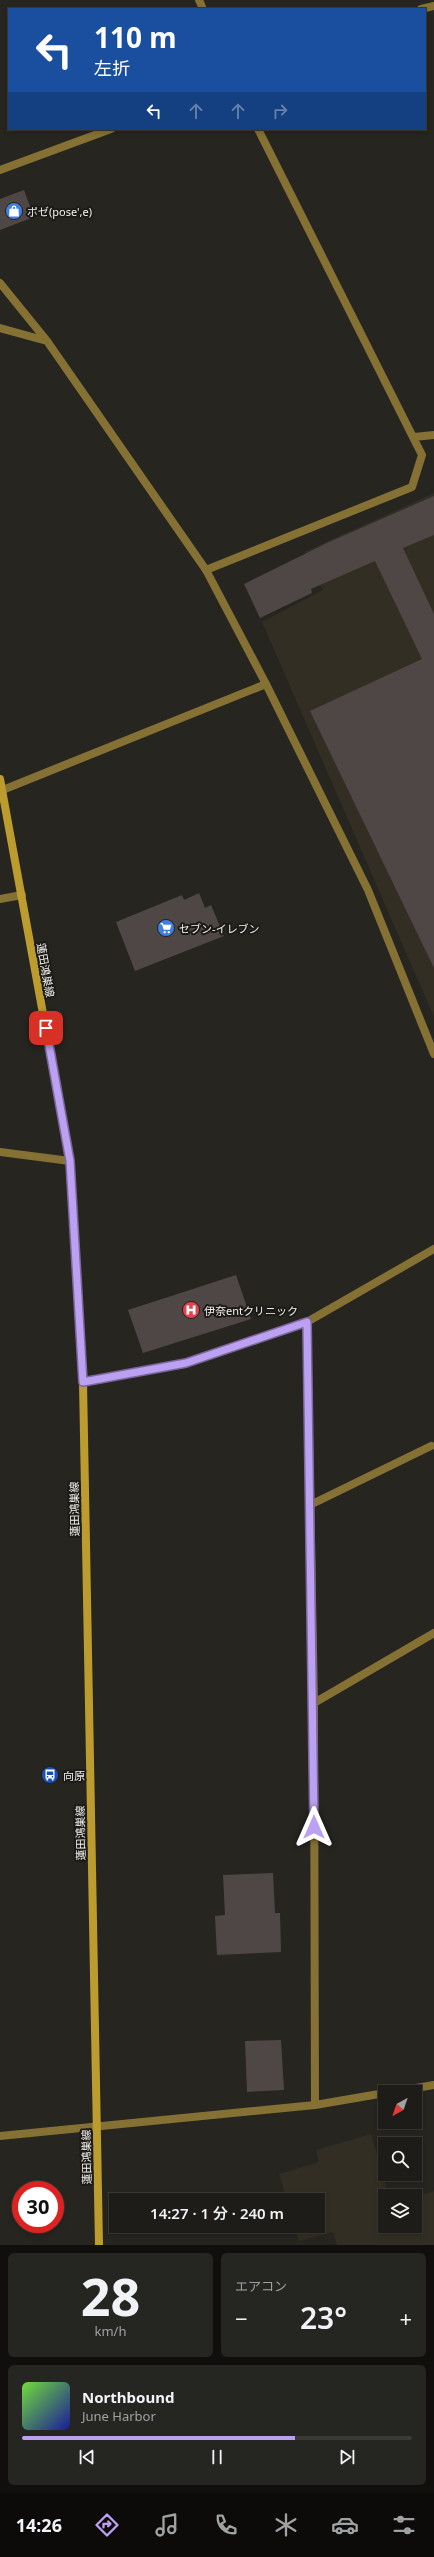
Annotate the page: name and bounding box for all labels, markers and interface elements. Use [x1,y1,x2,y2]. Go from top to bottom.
text: 110 m [94,18,177,56]
icon: left [28,24,80,76]
text: 左折 [94,56,130,80]
icon: left [143,100,165,122]
icon: ahead [185,100,207,122]
icon: ahead [227,100,249,122]
icon: right [269,100,291,122]
shop icon: ポゼ(pose',e) [4,201,24,221]
place label: ポゼ(pose',e) [27,204,92,219]
supermarket icon: セブン-イレブン [156,918,176,938]
place label: セブン-イレブン [179,921,260,936]
street label: 蓮田鴻巣線 [34,942,58,998]
pin [29,1011,63,1045]
icon: arrive [35,1017,57,1039]
hospital icon: 伊奈entクリニック [181,1300,201,1320]
place label: 伊奈entクリニック [204,1303,298,1318]
street label: 蓮田鴻巣線 [66,1481,82,1537]
bus stop icon: 向原 [40,1765,60,1785]
place label: 向原 [63,1768,85,1783]
street label: 蓮田鴻巣線 [72,1805,88,1861]
position arrow [293,1806,335,1848]
north arrow [378,2085,422,2129]
map controls [378,2085,422,2233]
street label: 蓮田鴻巣線 [78,2129,94,2185]
button: search [378,2137,422,2181]
speed limit sign: 30 [12,2181,64,2233]
button: layers [378,2189,422,2233]
text: 14:27 · 1 分 · 240 m [150,2203,284,2223]
text: 28 [81,2260,140,2331]
text: エアコン [235,2277,287,2295]
text: 23° [300,2297,347,2338]
text: − [235,2303,248,2333]
text: + [399,2303,412,2333]
text: km/h [95,2322,126,2340]
text: Northbound [82,2387,174,2407]
text: June Harbor [82,2407,156,2425]
icon: previous [76,2446,98,2468]
icon: pause [206,2446,228,2468]
icon: next [336,2446,358,2468]
icon: directions [93,2511,121,2539]
icon: music [153,2511,181,2539]
icon: phone [212,2511,240,2539]
icon: climate [272,2511,300,2539]
icon: car [331,2511,359,2539]
icon: filters [390,2511,418,2539]
text: 14:26 [16,2513,62,2537]

